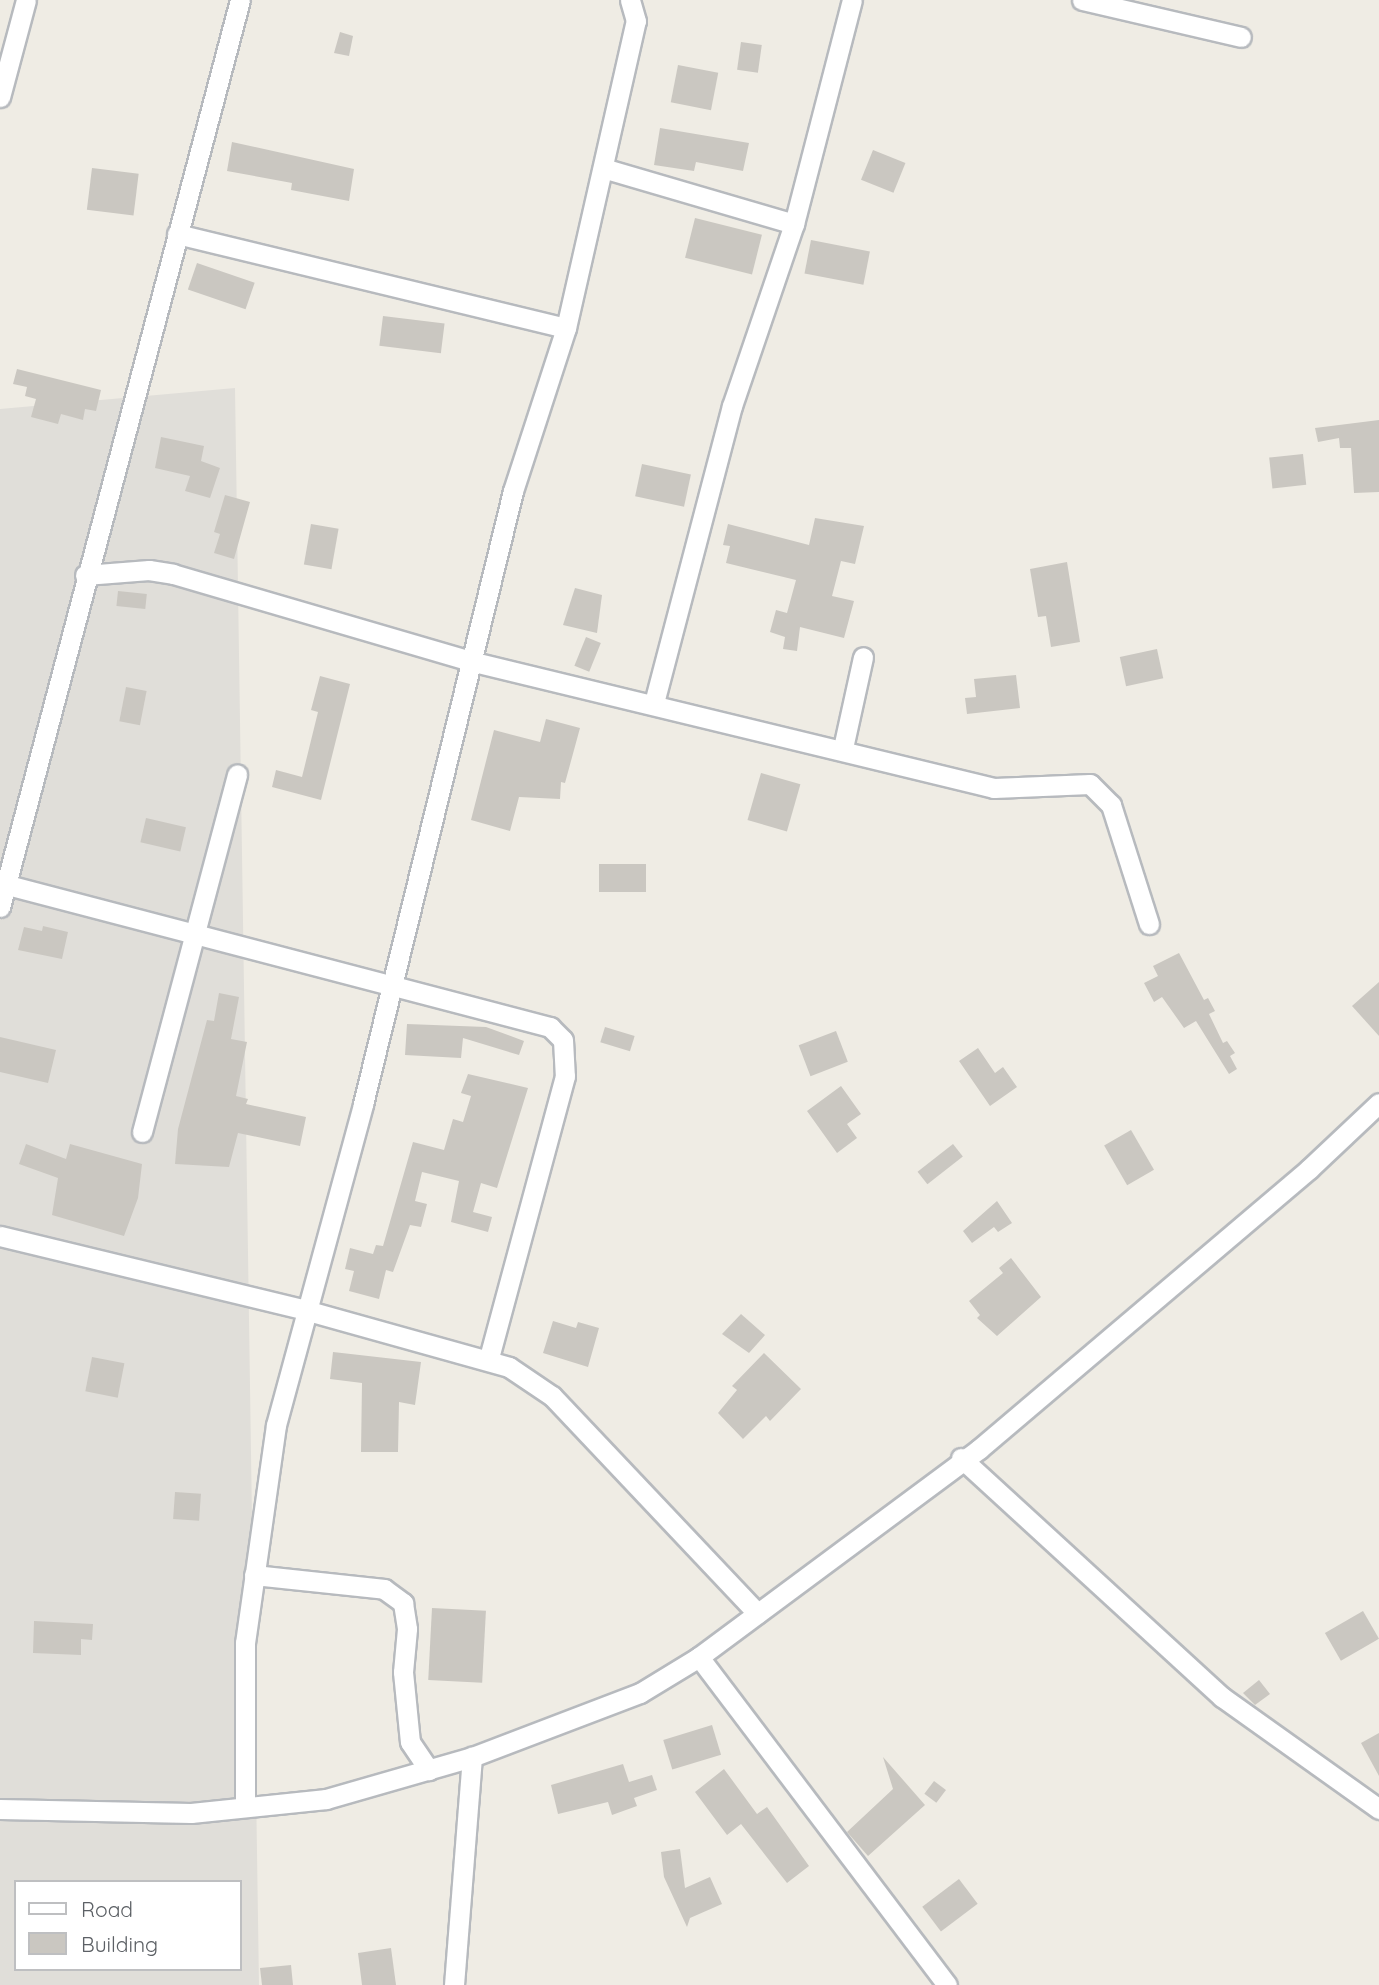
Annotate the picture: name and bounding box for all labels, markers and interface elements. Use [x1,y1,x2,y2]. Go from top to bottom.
legend [14,1880,242,1971]
text: Road [81,1896,133,1922]
text: Building [81,1931,158,1957]

